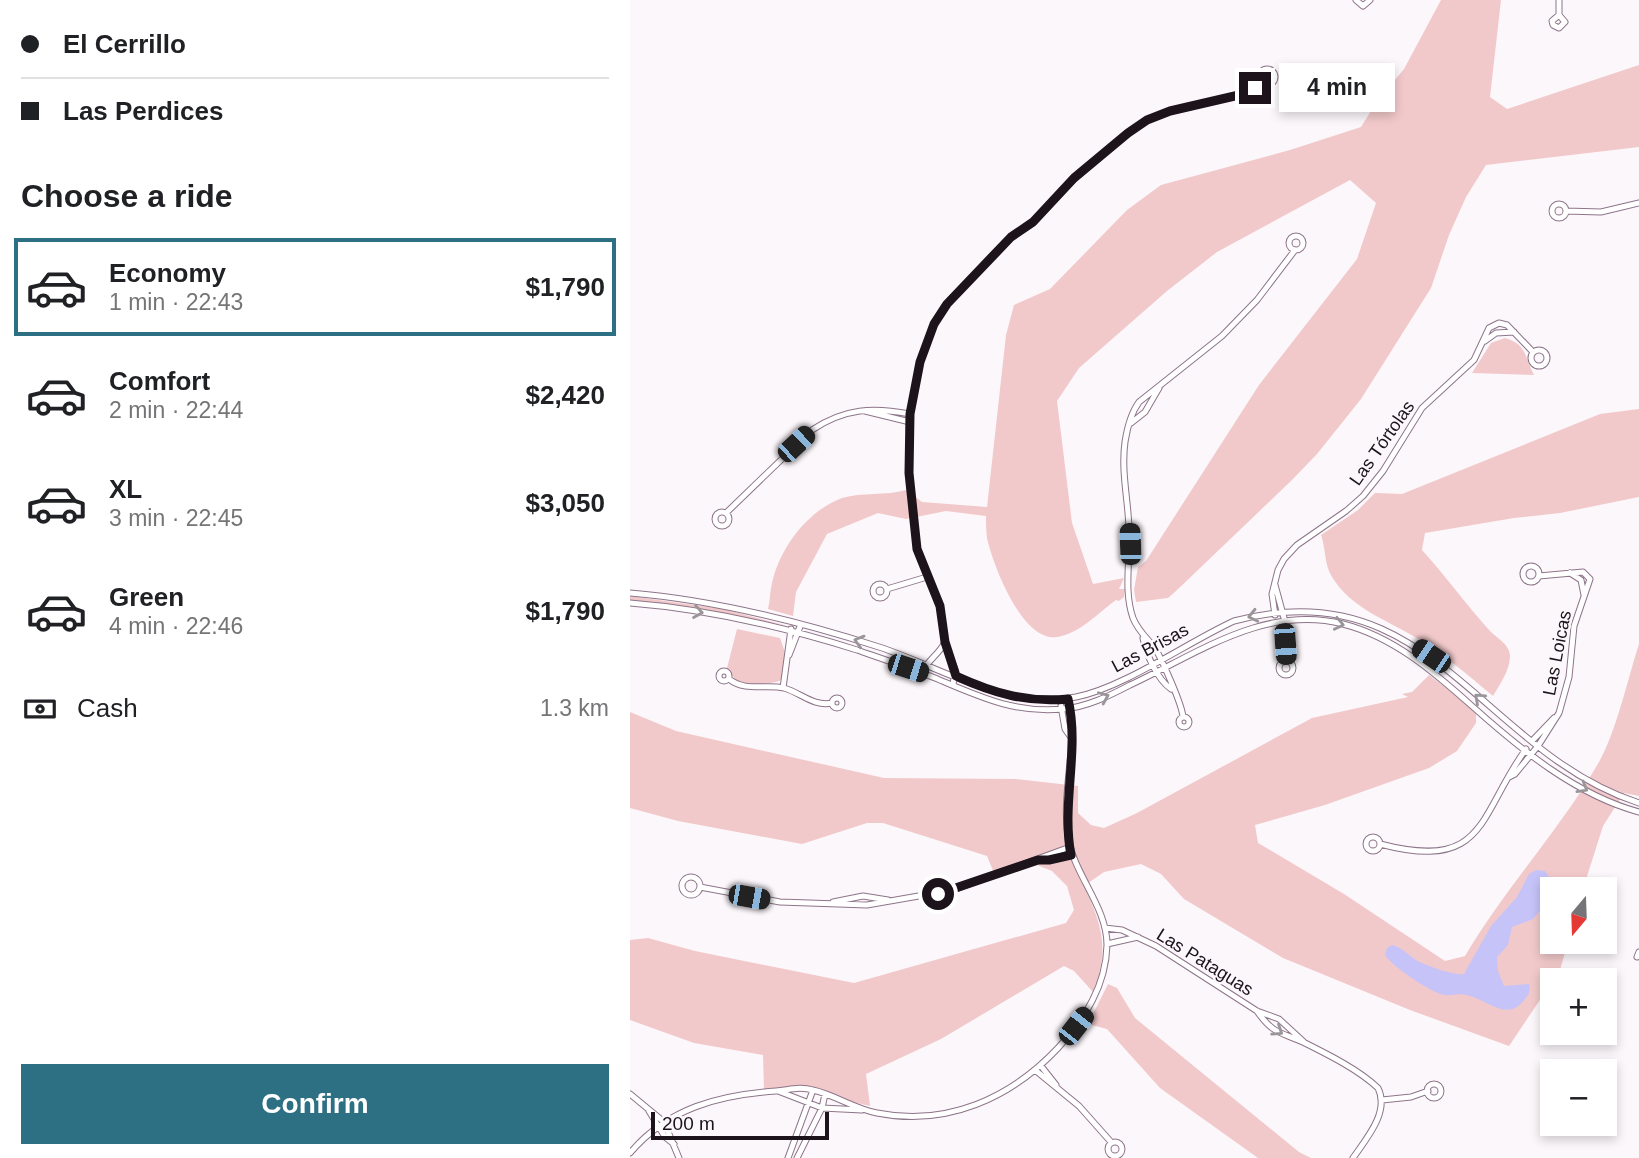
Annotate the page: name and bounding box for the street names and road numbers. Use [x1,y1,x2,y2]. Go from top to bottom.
street label: Las Tórtolas [1345,397,1419,489]
street label: Las Loicas [1539,609,1575,697]
street label: Las Brisas [1108,619,1192,677]
street label: Las Pataguas [1153,924,1257,1000]

